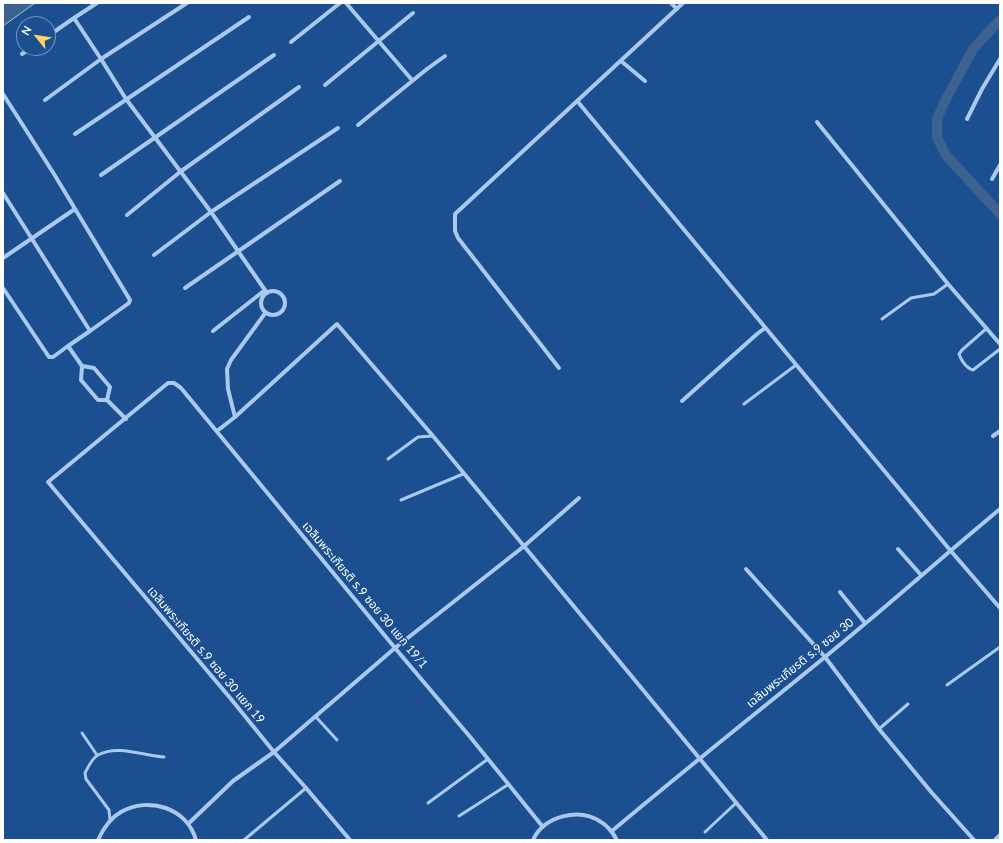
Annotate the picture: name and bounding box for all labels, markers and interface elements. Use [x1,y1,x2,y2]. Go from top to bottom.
north arrow [16,16,56,56]
text: N [18,23,34,37]
street label: เฉลิมพระเกียรติ ร.9 ซอย 30 แยก 19/1 [299,519,431,671]
street label: เฉลิมพระเกียรติ ร.9 ซอย 30 แยก 19 [144,583,268,727]
street label: เฉลิมพระเกียรติ ร.9 ซอย 30 [743,615,857,711]

